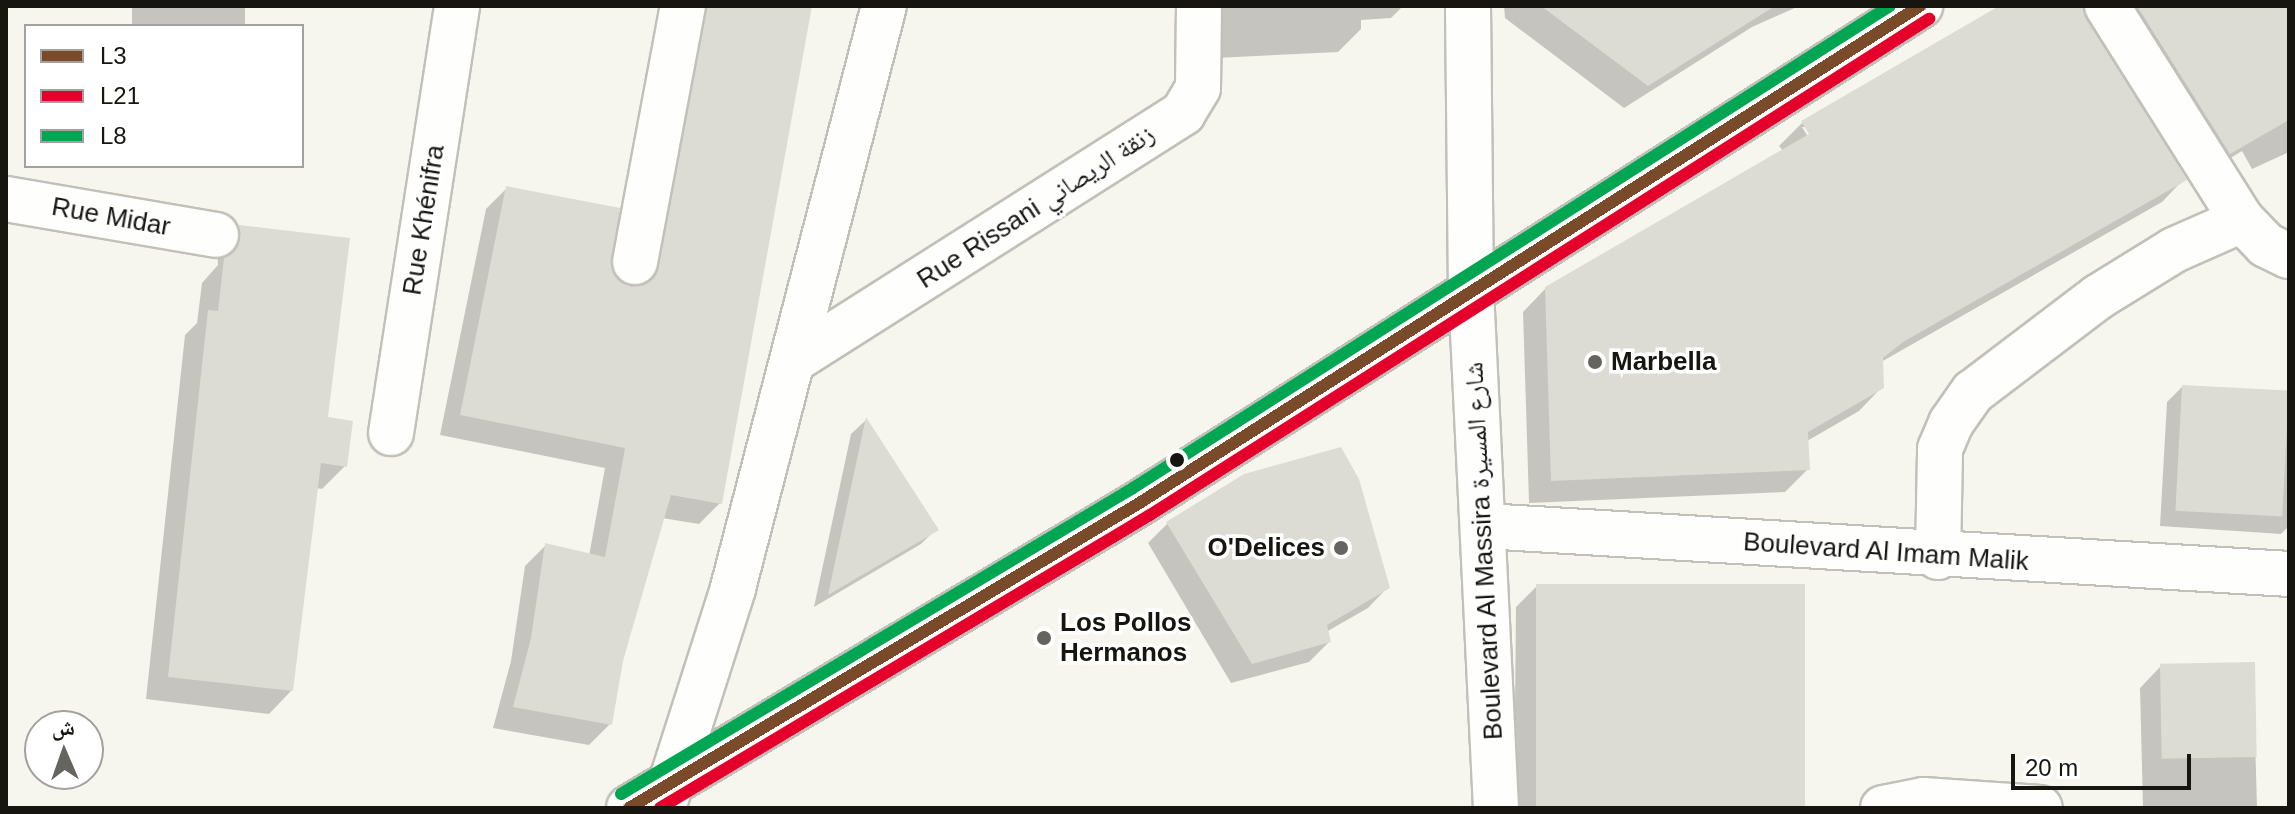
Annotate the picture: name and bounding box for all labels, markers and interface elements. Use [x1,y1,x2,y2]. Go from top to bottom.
legend [24,24,304,168]
text: L3 [100,42,127,69]
text: L21 [100,82,140,109]
street label: Rue Rissani زنقة الريصاني [912,119,1160,295]
text: L8 [100,122,127,149]
street label: Rue Khénifra [397,143,451,297]
street label: Rue Midar [49,191,173,243]
place label: Marbella [1611,346,1716,378]
marker: Marbella [1586,353,1604,371]
street label: Boulevard Al Massira شارع المسيرة [1458,361,1510,741]
unlabelled marker [1169,452,1185,468]
street label: Boulevard Al Imam Malik [1741,526,2031,578]
place label: O'Delices [1208,532,1325,564]
marker: O'Delices [1332,539,1350,557]
place label: Los Pollos Hermanos [1060,607,1191,668]
marker: Los Pollos Hermanos [1035,629,1053,647]
north arrow [24,710,104,790]
text: ش [51,715,75,740]
scale bar [2015,738,2195,788]
text: 20 m [2025,754,2078,781]

